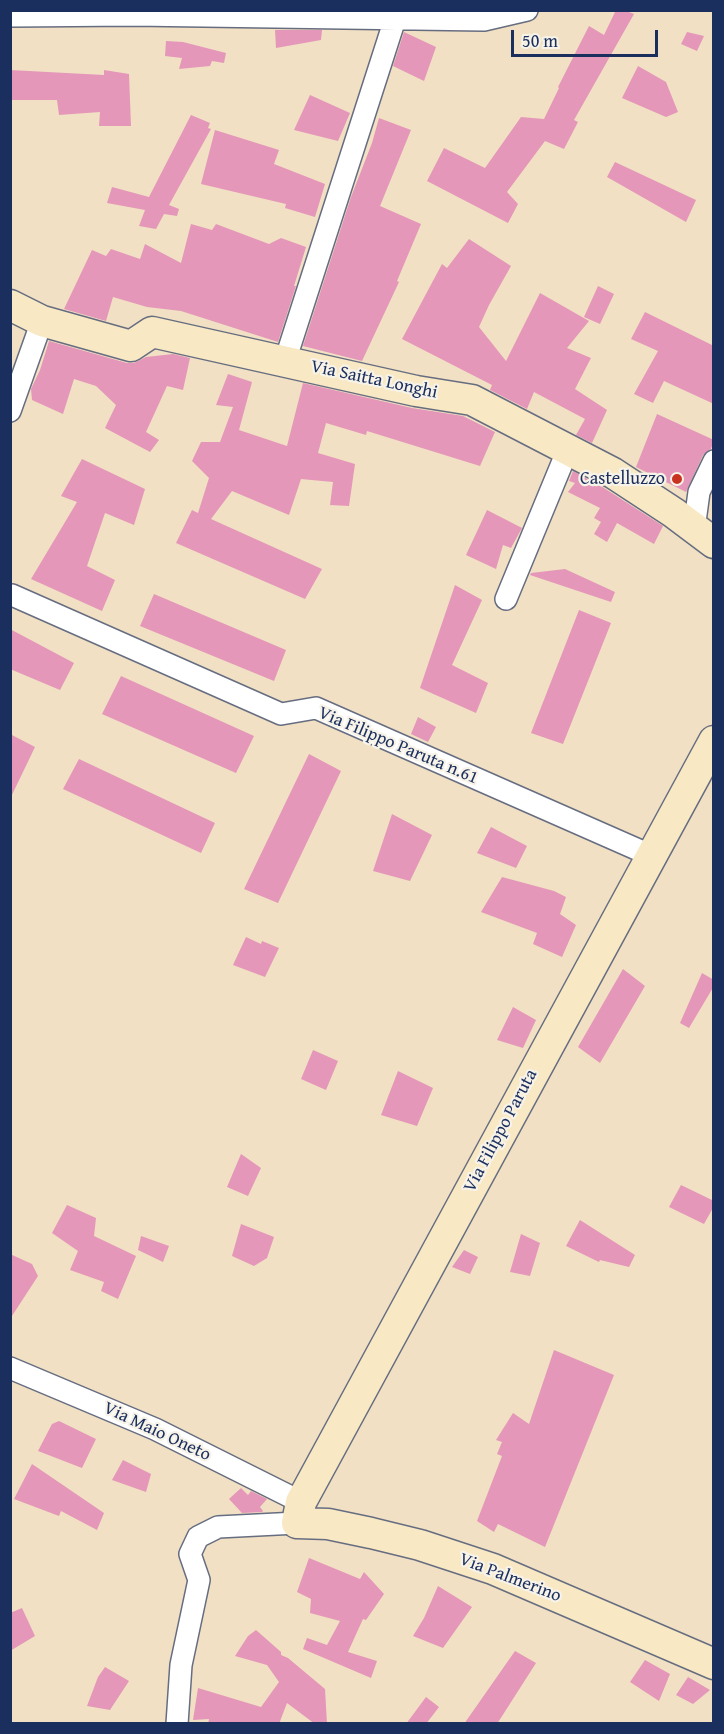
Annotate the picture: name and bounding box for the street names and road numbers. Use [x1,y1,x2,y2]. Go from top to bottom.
street label: Via Saitta Longhi [309,356,439,404]
street label: Via Filippo Paruta n.61 [315,702,481,790]
street label: Via Filippo Paruta [460,1066,542,1196]
street label: Via Maio Oneto [100,1398,214,1466]
street label: Via Palmerino [456,1549,564,1607]

